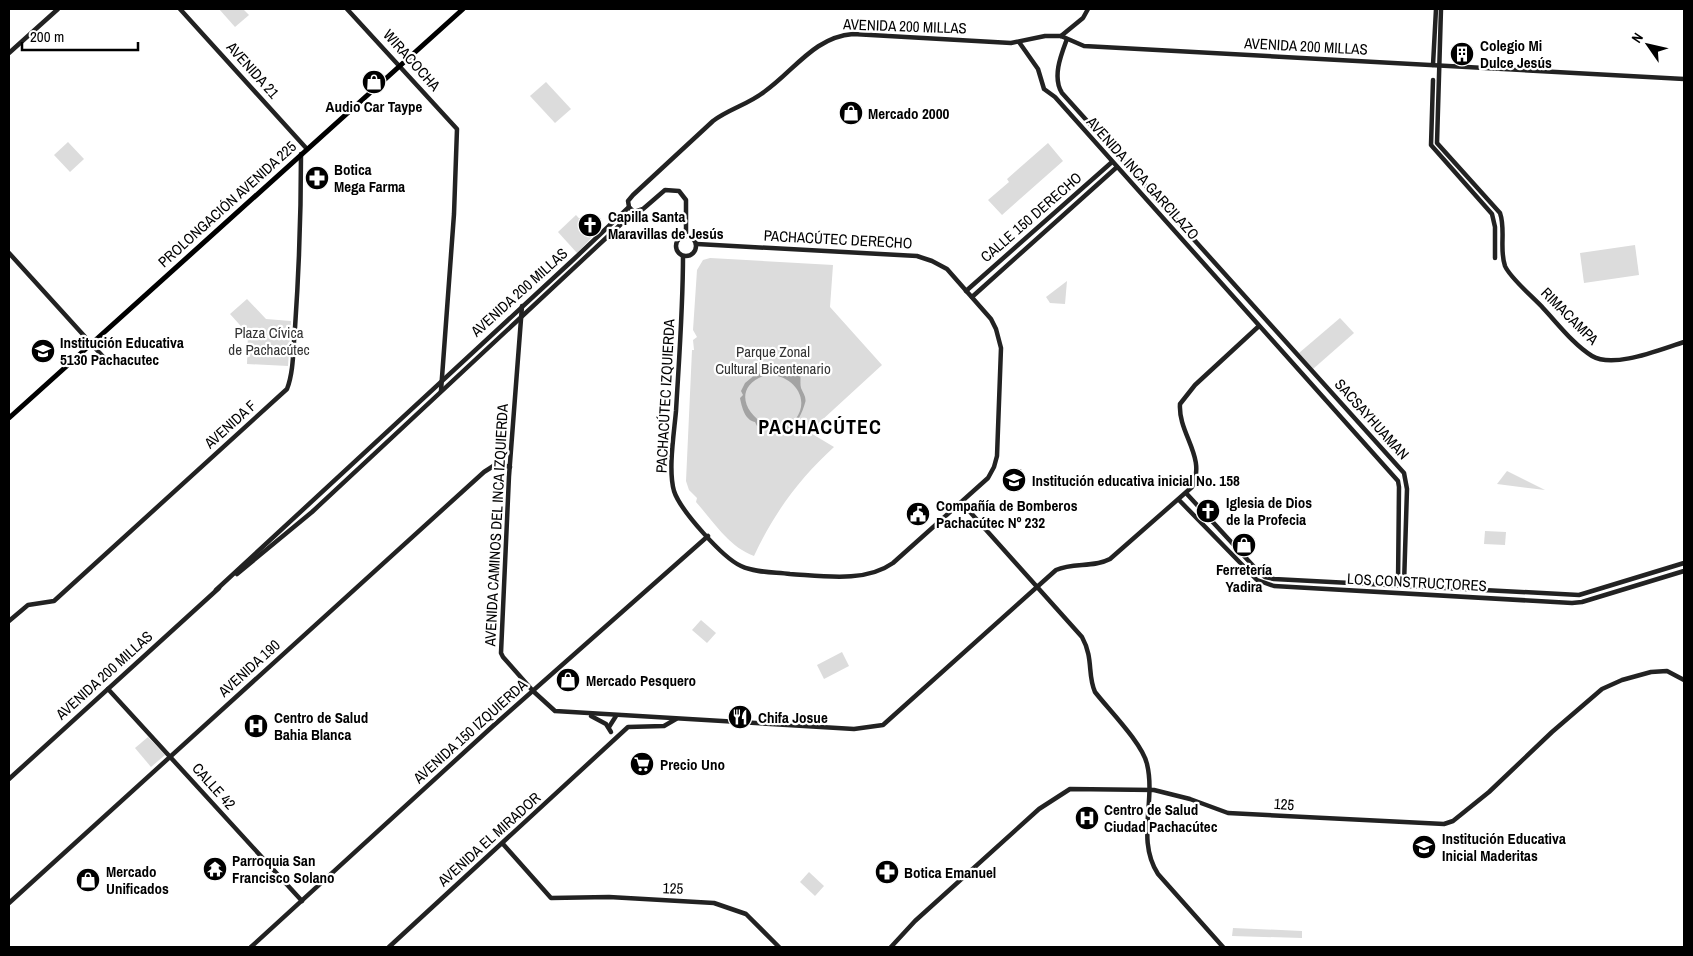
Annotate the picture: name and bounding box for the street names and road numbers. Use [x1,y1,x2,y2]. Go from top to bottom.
street label: AVENIDA 200 MILLAS [842,13,967,39]
street label: WIRACOCHA [379,25,446,96]
street label: AVENIDA 200 MILLAS [1243,32,1368,60]
street label: AVENIDA 21 [221,36,284,103]
street label: AVENIDA INCA GARCILAZO [1081,111,1204,244]
street label: PROLONGACIÓN AVENIDA 225 [153,136,301,272]
street label: CALLE 150 DERECHO [976,167,1086,267]
street label: PACHACÚTEC DERECHO [763,225,913,253]
street label: AVENIDA 200 MILLAS [465,243,572,342]
street label: RIMACAMPA [1537,283,1604,350]
street label: PACHACÚTEC IZQUIERDA [650,318,680,474]
street label: SACSAYHUAMAN [1330,374,1414,464]
street label: AVENIDA F [199,395,261,454]
street label: AVENIDA CAMINOS DEL INCA IZQUIERDA [479,402,513,648]
street label: LOS CONSTRUCTORES [1347,568,1487,596]
street label: AVENIDA 200 MILLAS [50,626,157,725]
street label: AVENIDA 190 [213,635,285,702]
street label: AVENIDA 150 IZQUIERDA [408,674,532,789]
street label: CALLE 42 [187,758,241,814]
street label: AVENIDA EL MIRADOR [432,787,545,892]
street label: 125 [1273,793,1295,815]
street label: 125 [662,877,684,899]

